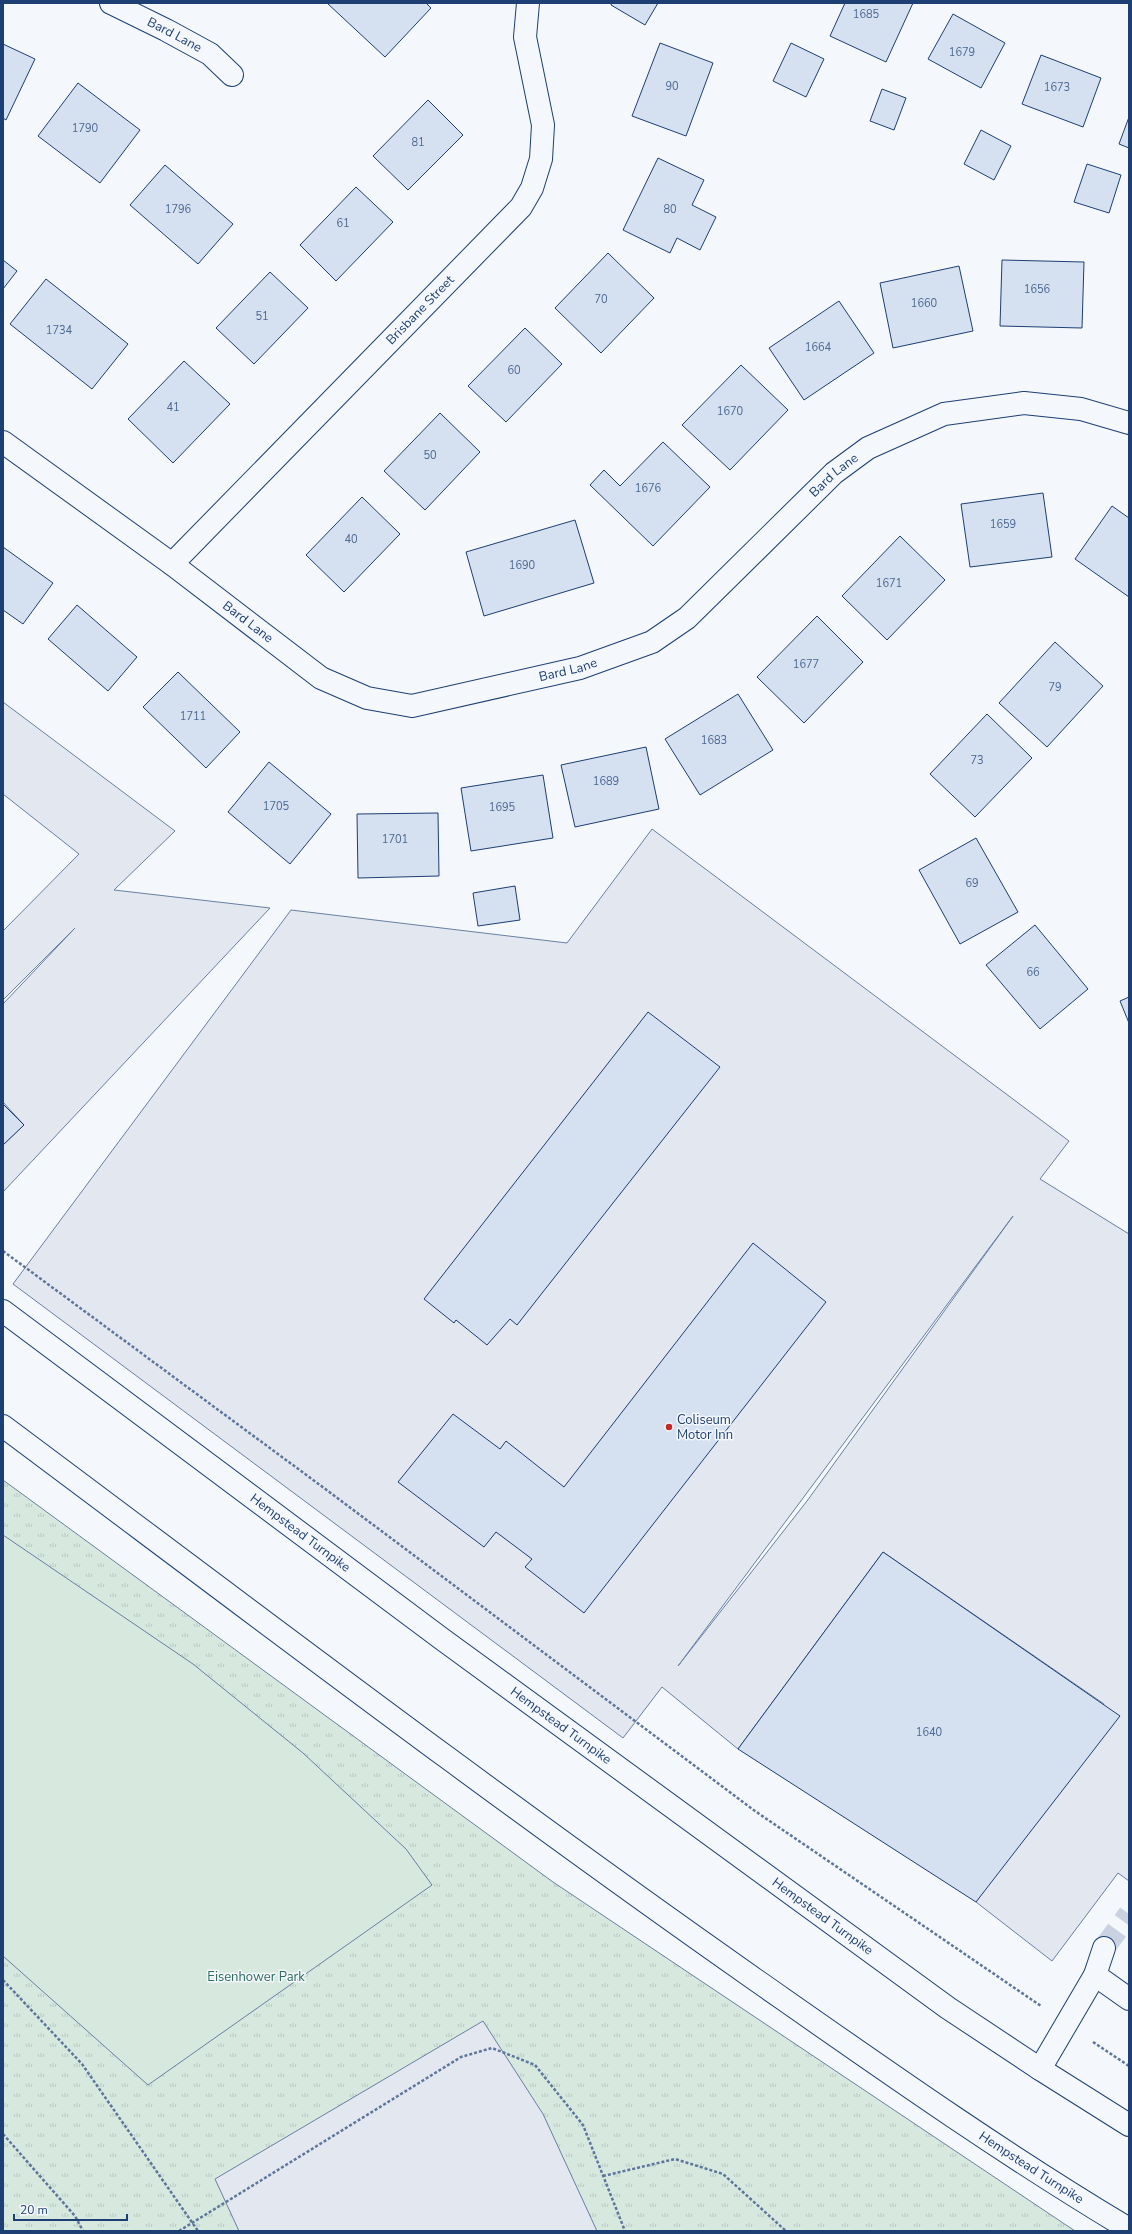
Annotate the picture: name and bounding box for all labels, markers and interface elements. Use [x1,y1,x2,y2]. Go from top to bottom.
house number: 1685 [853,7,880,22]
street label: Bard Lane [144,13,205,57]
house number: 1679 [949,45,975,60]
house number: 90 [665,79,679,94]
house number: 1673 [1044,80,1070,95]
house number: 1790 [72,121,99,136]
house number: 81 [411,135,425,150]
house number: 1796 [165,202,192,217]
house number: 80 [663,202,677,217]
house number: 61 [336,216,350,231]
street label: Brisbane Street [382,271,459,349]
house number: 1656 [1024,282,1051,297]
house number: 70 [594,292,608,307]
house number: 1660 [911,296,938,311]
house number: 51 [255,309,269,324]
house number: 1734 [46,323,73,338]
house number: 1664 [805,340,832,355]
house number: 60 [507,363,521,378]
house number: 41 [166,400,180,415]
house number: 1670 [717,404,744,419]
house number: 50 [423,448,437,463]
street label: Bard Lane [805,449,862,501]
house number: 1676 [635,481,662,496]
house number: 1659 [990,517,1016,532]
house number: 40 [344,532,358,547]
house number: 1690 [509,558,536,573]
house number: 1671 [876,576,902,591]
street label: Bard Lane [219,597,277,647]
street label: Bard Lane [537,654,600,686]
house number: 1677 [793,657,819,672]
house number: 79 [1048,680,1062,695]
house number: 1711 [180,709,206,724]
house number: 1683 [701,733,727,748]
house number: 73 [970,753,984,768]
house number: 1689 [593,774,619,789]
house number: 1705 [263,799,290,814]
house number: 1695 [489,800,516,815]
house number: 1701 [382,832,408,847]
house number: 69 [965,876,979,891]
house number: 66 [1026,965,1040,980]
place label: Coliseum Motor Inn [677,1411,733,1444]
marker: Coliseum Motor Inn [664,1422,674,1432]
street label: Hempstead Turnpike [246,1490,354,1577]
street label: Hempstead Turnpike [507,1683,615,1769]
house number: 1640 [916,1725,943,1740]
street label: Hempstead Turnpike [768,1874,877,1960]
park label: Eisenhower Park [207,1968,305,1986]
street label: Hempstead Turnpike [975,2127,1087,2208]
scale bar [14,2196,127,2222]
text: 20 m [20,2202,48,2218]

